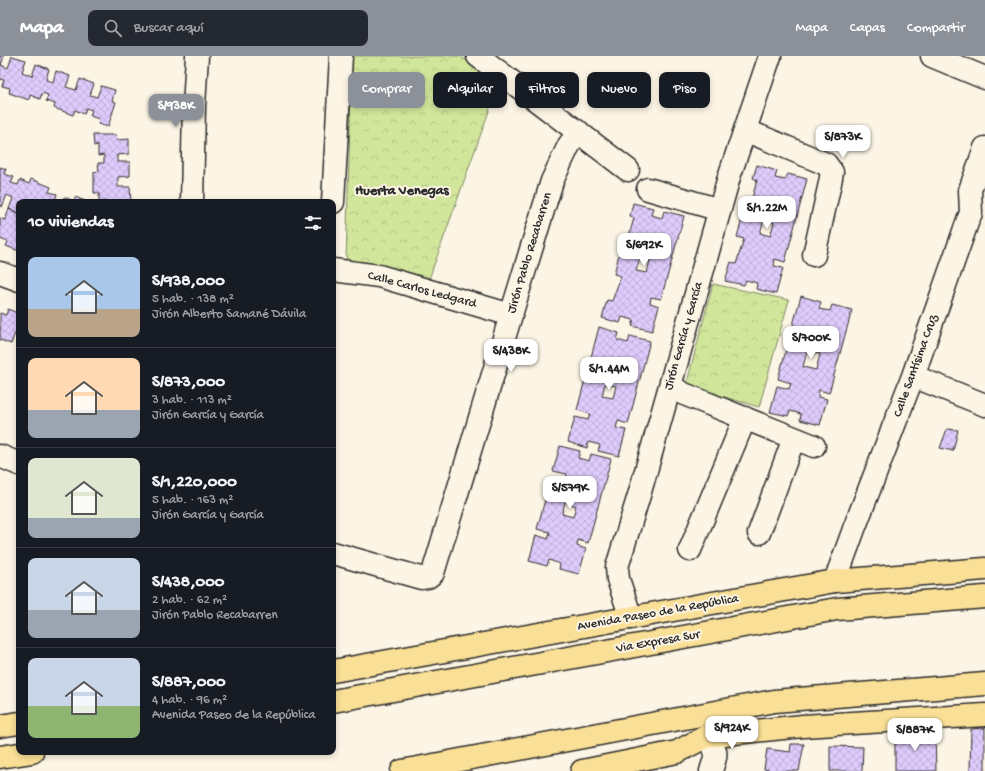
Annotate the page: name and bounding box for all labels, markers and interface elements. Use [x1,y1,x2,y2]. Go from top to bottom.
search box [88,10,368,46]
text: Mapa [20,17,64,40]
icon: search [102,17,124,39]
text: Buscar aquí [134,19,204,37]
text: Mapa [796,20,828,37]
text: Capas [850,20,885,37]
text: Compartir [907,20,965,37]
chip: Comprar [348,72,425,108]
chip: Alquilar [433,72,507,108]
chip: Filtros [515,72,579,108]
chip: Nuevo [587,72,651,108]
chip: Piso [659,72,710,108]
pin: S/938K [143,94,209,128]
text: S/938K [158,99,194,114]
pin: S/873K [810,125,876,159]
text: S/873K [825,130,861,145]
district label: Huerta Venegas [355,183,450,200]
street label: Jirón Pablo Recabarren [504,190,556,315]
pin: S/1.22M [730,196,804,230]
text: S/1.22M [747,201,787,216]
icon: filters [302,212,324,234]
text: 10 viviendas [28,213,113,233]
pin: S/692K [611,233,677,267]
text: S/692K [626,238,662,253]
street label: Calle Carlos Ledgard [366,268,479,312]
text: S/938,000 [152,272,225,292]
icon: home [60,273,108,321]
street label: Jirón García y García [661,279,707,392]
text: 5 hab. · 138 m² [152,292,234,307]
text: Jirón Alberto Samané Dávila [152,307,306,322]
street label: Calle Santísima Cruz [890,312,942,419]
pin: S/700K [778,326,844,360]
text: S/700K [792,331,830,346]
pin: S/438K [478,339,544,373]
text: S/438K [493,344,529,359]
pin: S/1.44M [572,357,646,391]
text: S/1.44M [589,362,629,377]
text: S/873,000 [152,373,225,393]
icon: home [60,374,108,422]
text: 3 hab. · 113 m² [152,393,232,408]
text: Jirón García y García [152,408,264,423]
text: S/1,220,000 [152,473,237,493]
icon: home [60,474,108,522]
pin: S/579K [537,476,603,510]
text: S/579K [552,481,588,496]
text: 5 hab. · 163 m² [152,493,233,508]
text: Jirón García y García [152,508,264,523]
text: S/438,000 [152,573,224,593]
icon: home [60,574,108,622]
street label: Avenida Paseo de la República [576,591,741,635]
text: 2 hab. · 62 m² [152,593,227,608]
text: Jirón Pablo Recabarren [152,608,278,623]
street label: Via Expresa Sur [614,627,702,657]
text: S/887,000 [152,673,226,693]
icon: home [60,674,108,722]
text: 4 hab. · 96 m² [152,693,227,708]
text: Avenida Paseo de la República [152,708,316,723]
pin: S/924K [699,716,765,750]
pin: S/887K [882,718,948,752]
text: S/924K [714,721,750,736]
text: S/887K [896,723,934,738]

